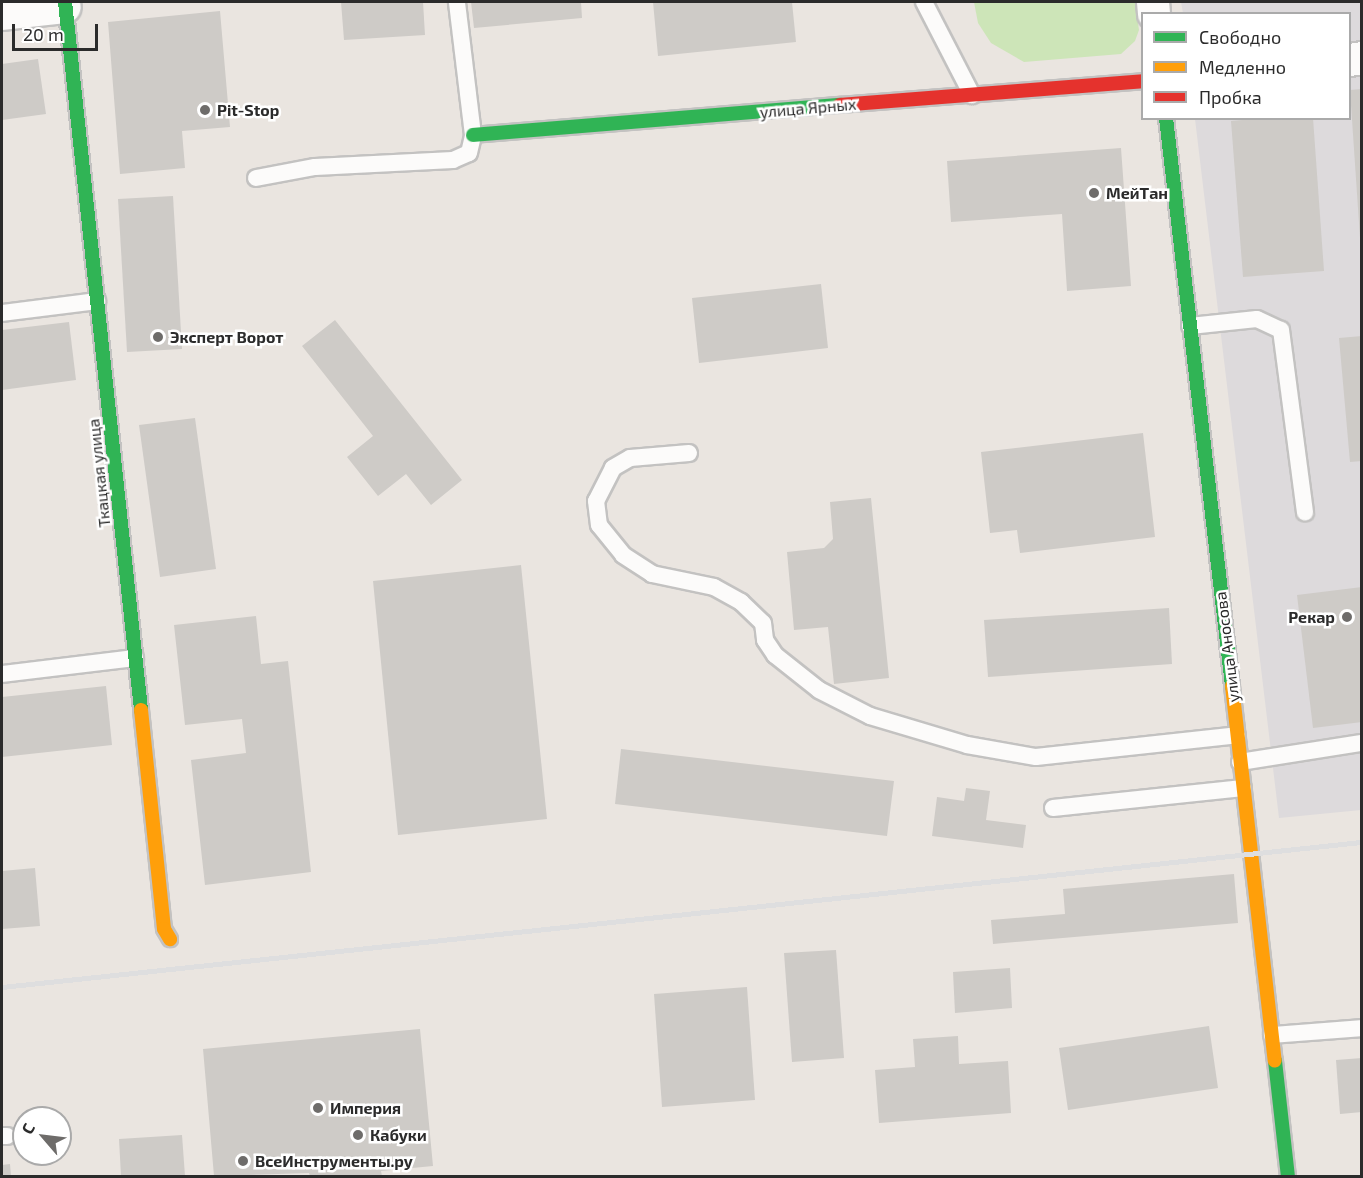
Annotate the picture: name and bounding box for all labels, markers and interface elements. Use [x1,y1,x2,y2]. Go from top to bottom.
scale bar [15,12,100,50]
legend [1141,12,1351,120]
text: 20 m [23,23,64,45]
text: Свободно [1199,26,1281,48]
text: Медленно [1199,56,1286,78]
text: Пробка [1199,86,1262,108]
street label: улица Ярных [759,94,857,122]
place label: Pit-Stop [217,100,279,120]
marker: Pit-Stop [198,103,212,117]
place label: МейТан [1106,183,1168,203]
marker: МейТан [1087,186,1101,200]
place label: Эксперт Ворот [170,327,284,347]
marker: Эксперт Ворот [151,330,165,344]
street label: Ткацкая улица [84,418,114,528]
street label: улица Аносова [1211,591,1243,703]
place label: Рекар [1288,607,1335,627]
marker: Рекар [1340,610,1354,624]
place label: Империя [330,1098,401,1118]
marker: Империя [311,1101,325,1115]
north arrow [12,1106,72,1166]
text: С [17,1120,38,1137]
place label: Кабуки [370,1125,427,1145]
marker: Кабуки [351,1128,365,1142]
place label: ВсеИнструменты.ру [255,1151,413,1171]
marker: ВсеИнструменты.ру [236,1154,250,1168]

